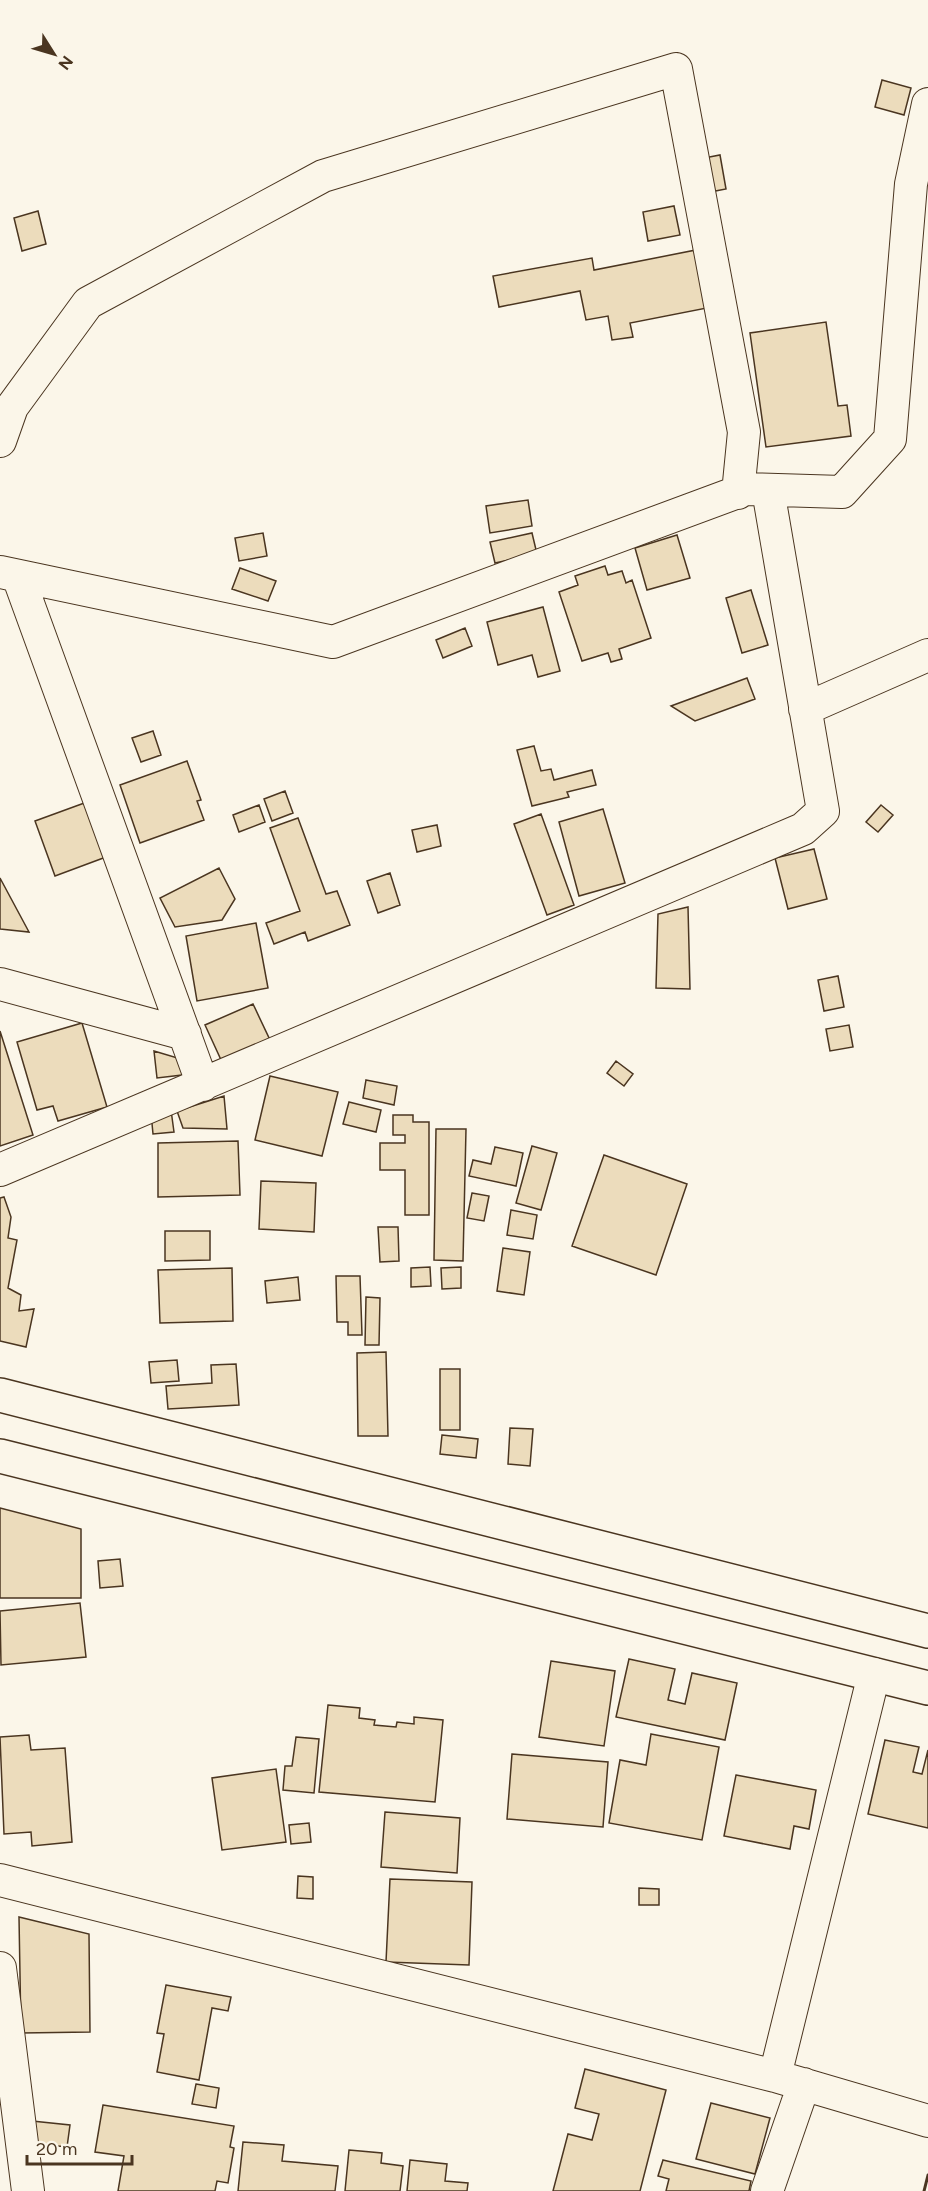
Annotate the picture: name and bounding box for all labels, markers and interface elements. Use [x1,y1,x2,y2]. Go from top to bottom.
north arrow [24,24,84,84]
text: N [54,52,77,73]
scale bar [27,2128,132,2166]
text: 20 m [36,2138,77,2160]

